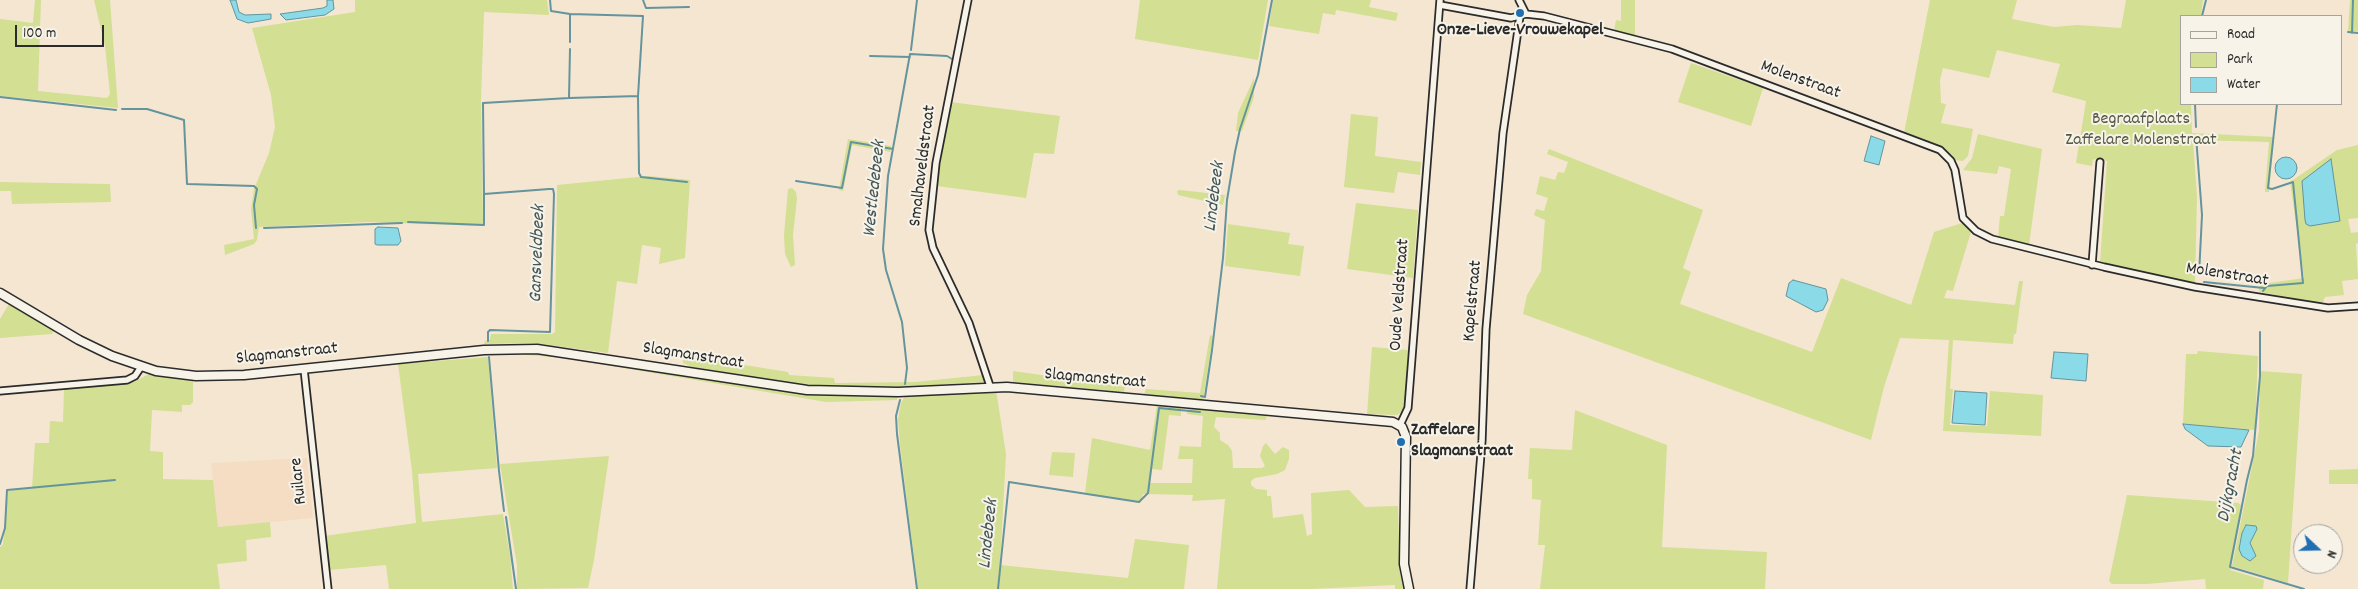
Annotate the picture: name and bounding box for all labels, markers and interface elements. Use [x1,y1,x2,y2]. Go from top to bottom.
marker: Onze-Lieve-Vrouwekapel [1514,7,1526,19]
scale bar [18,15,106,47]
legend [2180,15,2343,105]
place label: Onze-Lieve-Vrouwekapel [1437,21,1603,43]
text: 100 m [23,23,56,45]
text: Road [2227,24,2255,46]
text: Park [2227,49,2253,71]
street label: Molenstraat [1757,57,1843,105]
text: Water [2227,74,2260,96]
street label: Smalhaveldstraat [906,104,942,228]
park label: Begraafplaats Zaffelare Molenstraat [2065,110,2217,152]
water label: Westledebeek [860,139,892,239]
water label: Lindebeek [1200,161,1232,233]
water label: Gansveldbeek [526,205,552,303]
street label: Oude Veldstraat [1386,238,1416,352]
street label: Kapelstraat [1460,259,1488,343]
street label: Molenstraat [2184,259,2270,293]
street label: Slagmanstraat [641,338,745,376]
street label: Slagmanstraat [235,339,339,371]
street label: Slagmanstraat [1043,365,1147,395]
place label: Zaffelare Slagmanstraat [1411,421,1513,464]
marker: Zaffelare Slagmanstraat [1395,436,1407,448]
water label: Dijkgracht [2214,448,2250,524]
street label: Ruilare [287,456,313,506]
water label: Lindebeek [975,498,1005,570]
north arrow [2293,524,2343,574]
text: N [2320,547,2342,561]

